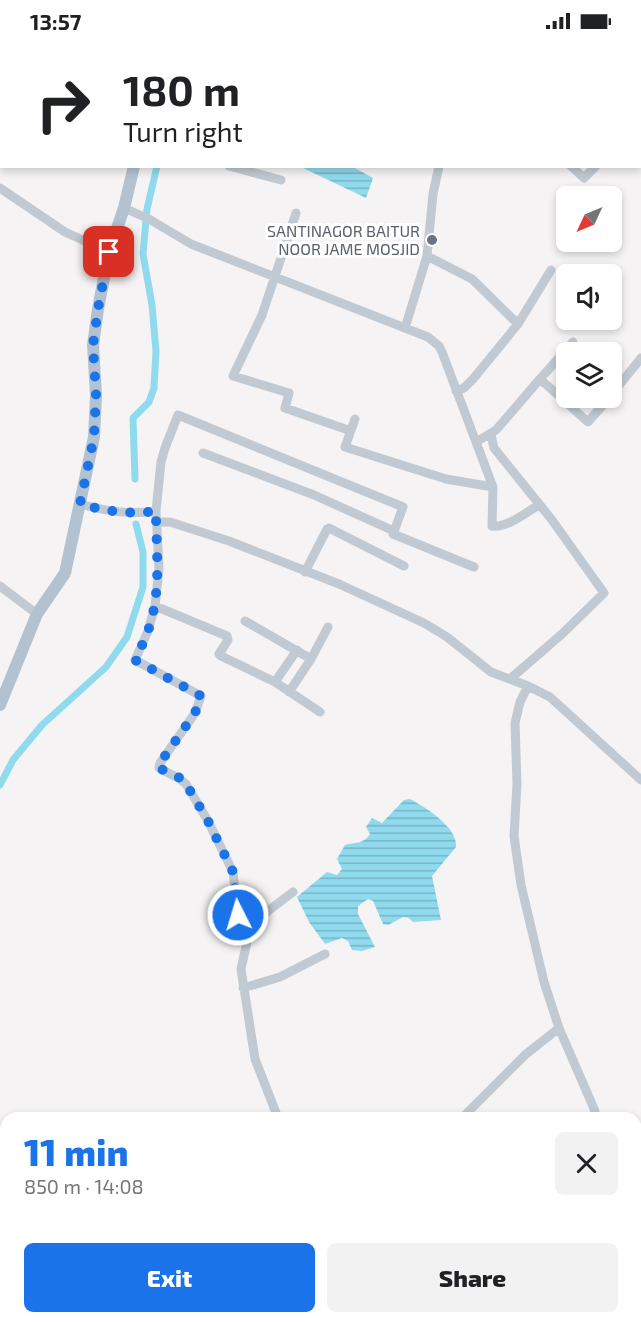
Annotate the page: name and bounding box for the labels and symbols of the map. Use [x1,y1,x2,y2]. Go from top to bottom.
north arrow [556,186,622,252]
place label: SANTINAGOR BAITUR NOOR JAME MOSJID [267,221,420,258]
pin [83,226,134,277]
marker: SANTINAGOR BAITUR NOOR JAME MOSJID [425,233,439,247]
position arrow [206,883,270,947]

